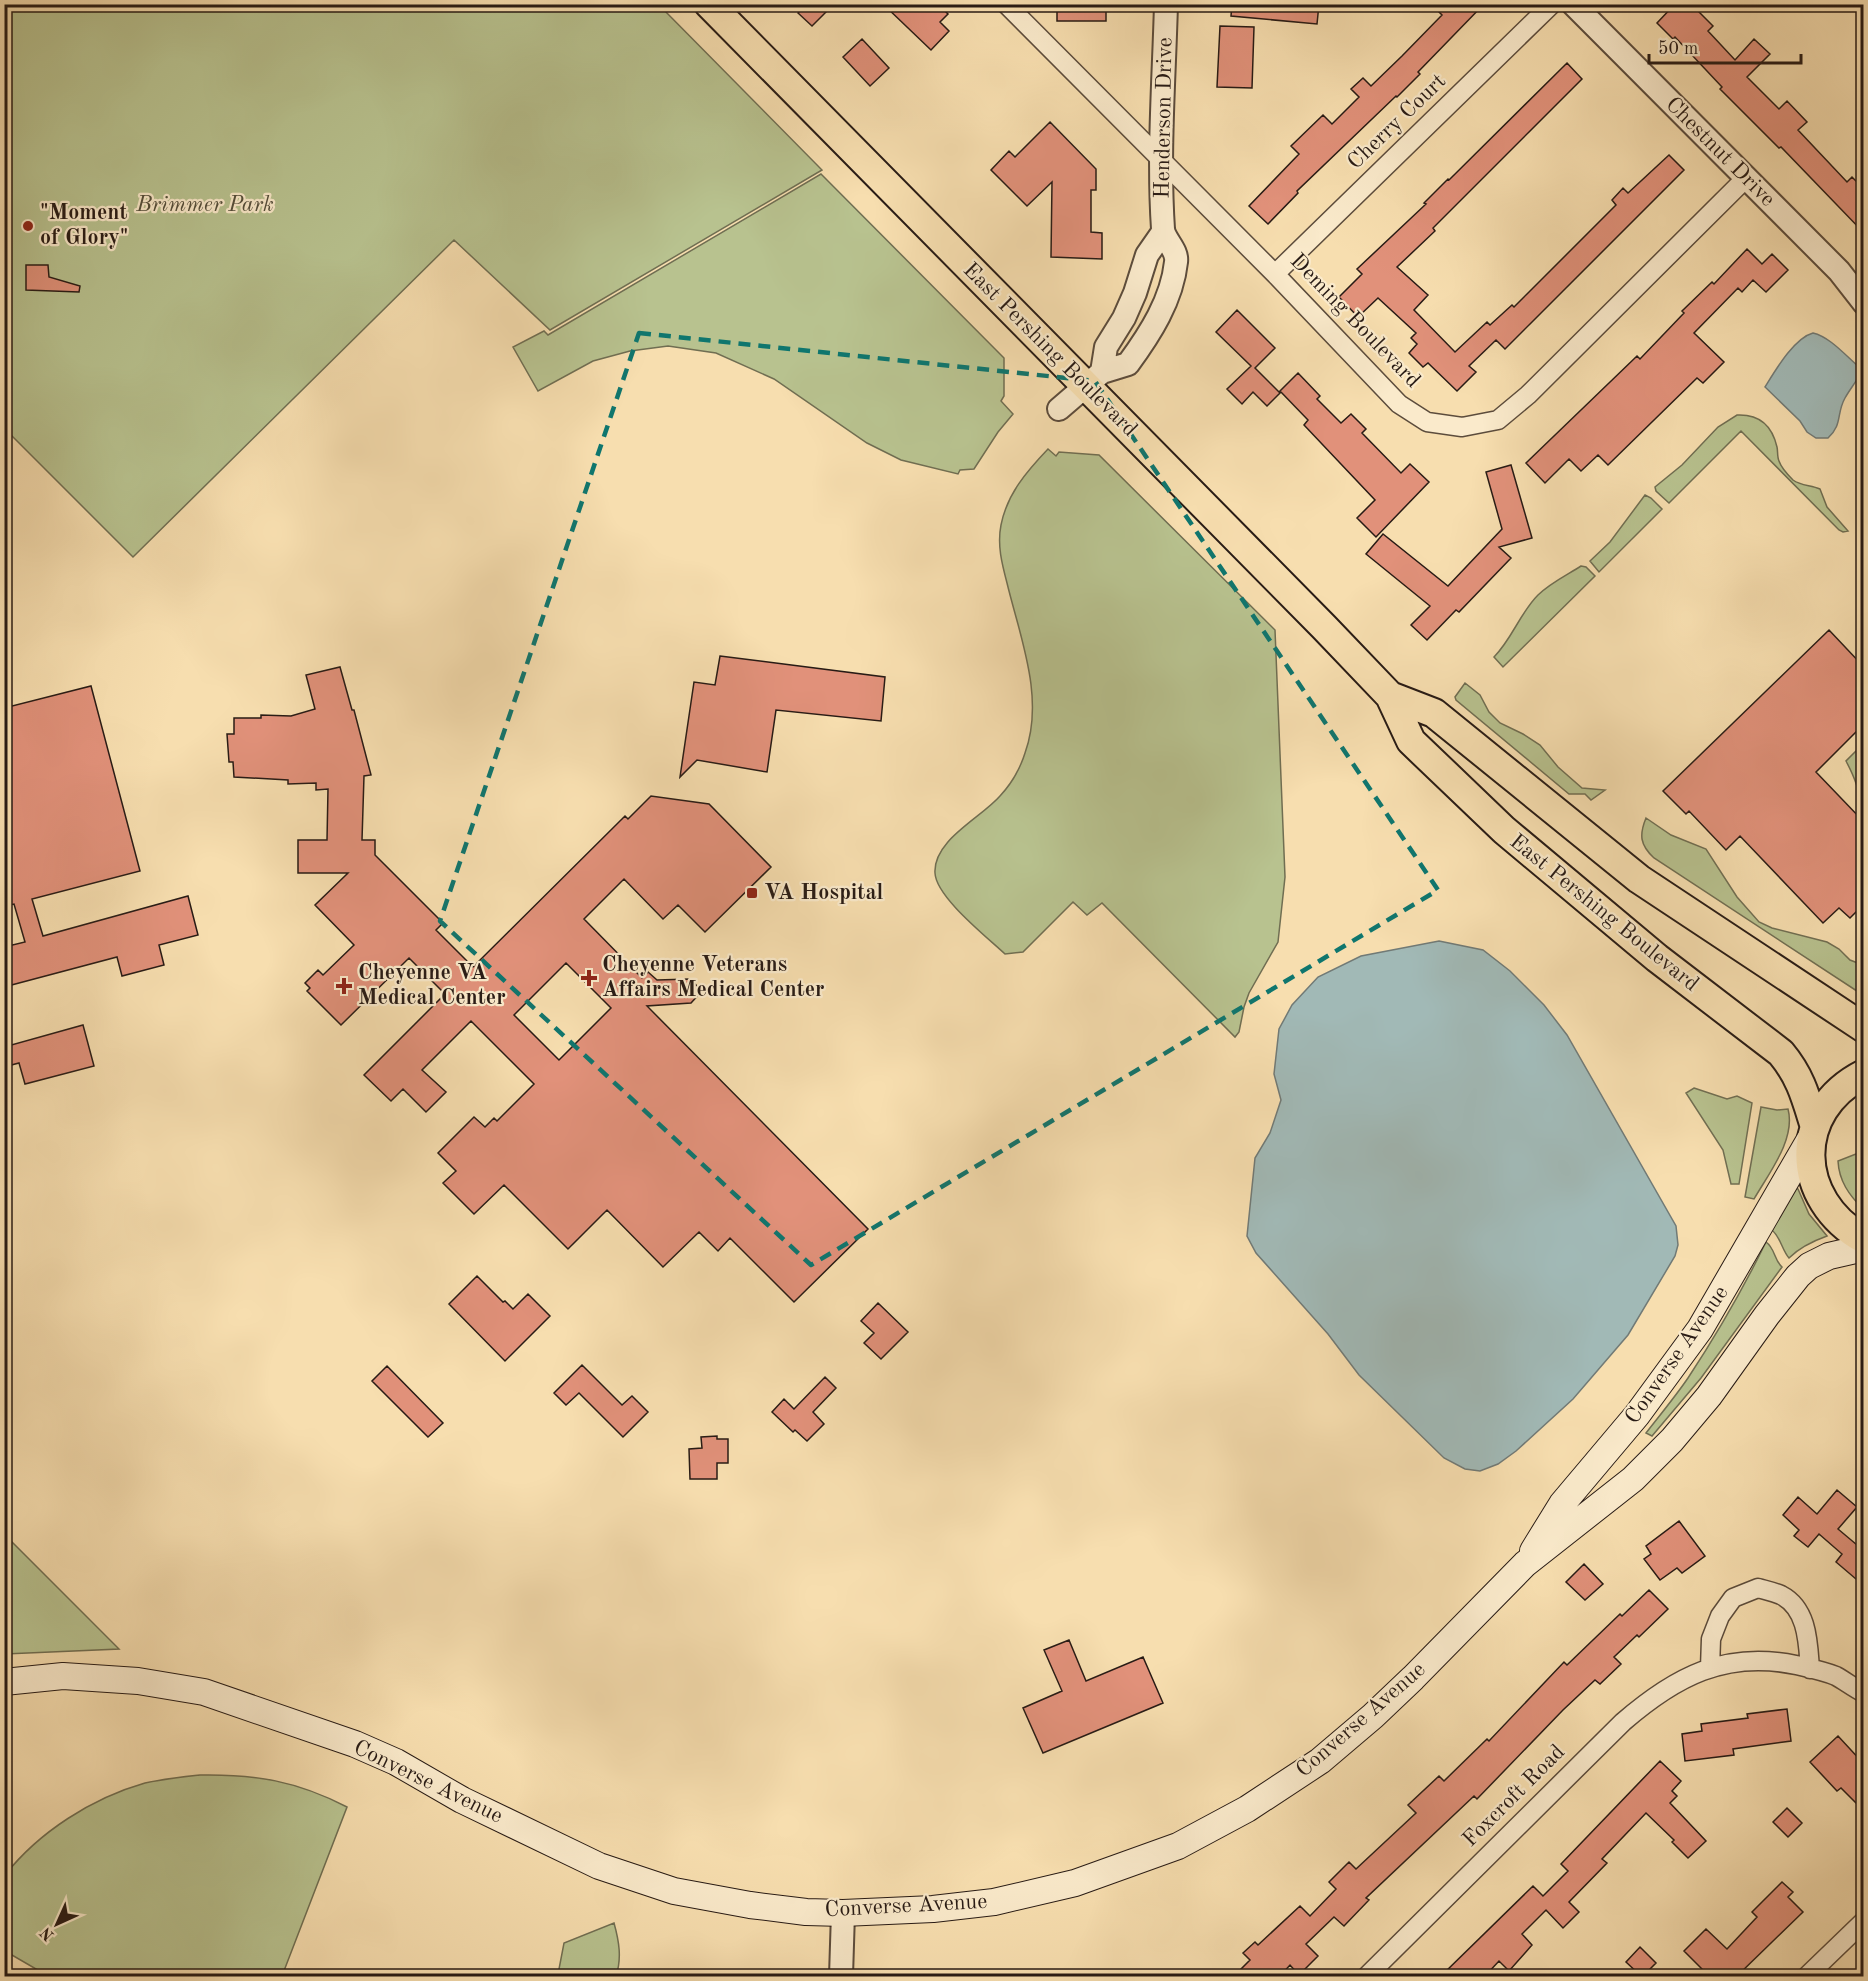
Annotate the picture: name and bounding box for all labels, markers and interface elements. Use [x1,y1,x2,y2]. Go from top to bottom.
scale bar [1649,27,1800,65]
street label: Henderson Drive [1152,37,1176,199]
text: 50 m [1658,40,1698,58]
street label: Cherry Court [1344,70,1450,174]
street label: Chestnut Drive [1661,93,1779,211]
park label: Brimmer Park [135,194,274,216]
place label: "Moment of Glory" [40,202,128,249]
marker: "Moment of Glory" [21,219,35,233]
street label: Deming Boulevard [1286,250,1424,392]
street label: East Pershing Boulevard [959,259,1141,441]
street label: East Pershing Boulevard [1505,830,1703,996]
place label: VA Hospital [764,882,884,904]
marker: VA Hospital [745,886,759,900]
place label: Cheyenne Veterans Affairs Medical Center [602,954,825,1001]
place label: Cheyenne VA Medical Center [358,962,506,1009]
marker: Cheyenne Veterans Affairs Medical Center [580,969,598,987]
marker: Cheyenne VA Medical Center [335,977,353,995]
street label: Converse Avenue [1621,1282,1733,1428]
street label: Converse Avenue [1292,1658,1430,1782]
street label: Converse Avenue [350,1736,506,1828]
street label: Foxcroft Road [1459,1741,1569,1851]
street label: Converse Avenue [824,1891,988,1921]
north arrow [27,1894,87,1954]
text: N [37,1923,58,1943]

